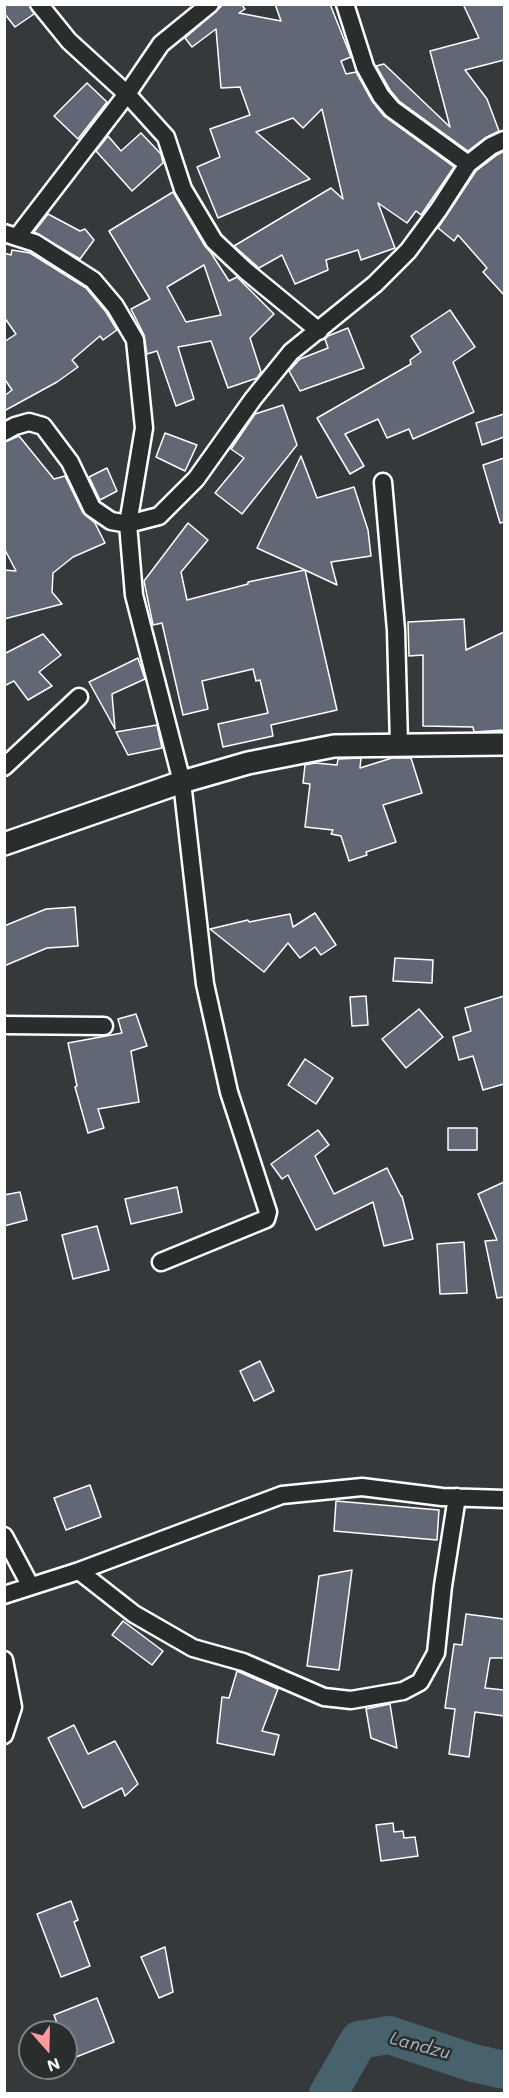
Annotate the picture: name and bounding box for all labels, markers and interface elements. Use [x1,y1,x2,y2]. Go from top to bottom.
north arrow [18,2020,78,2080]
water label: Landzu [387,2028,453,2064]
text: N [44,2054,63,2077]

